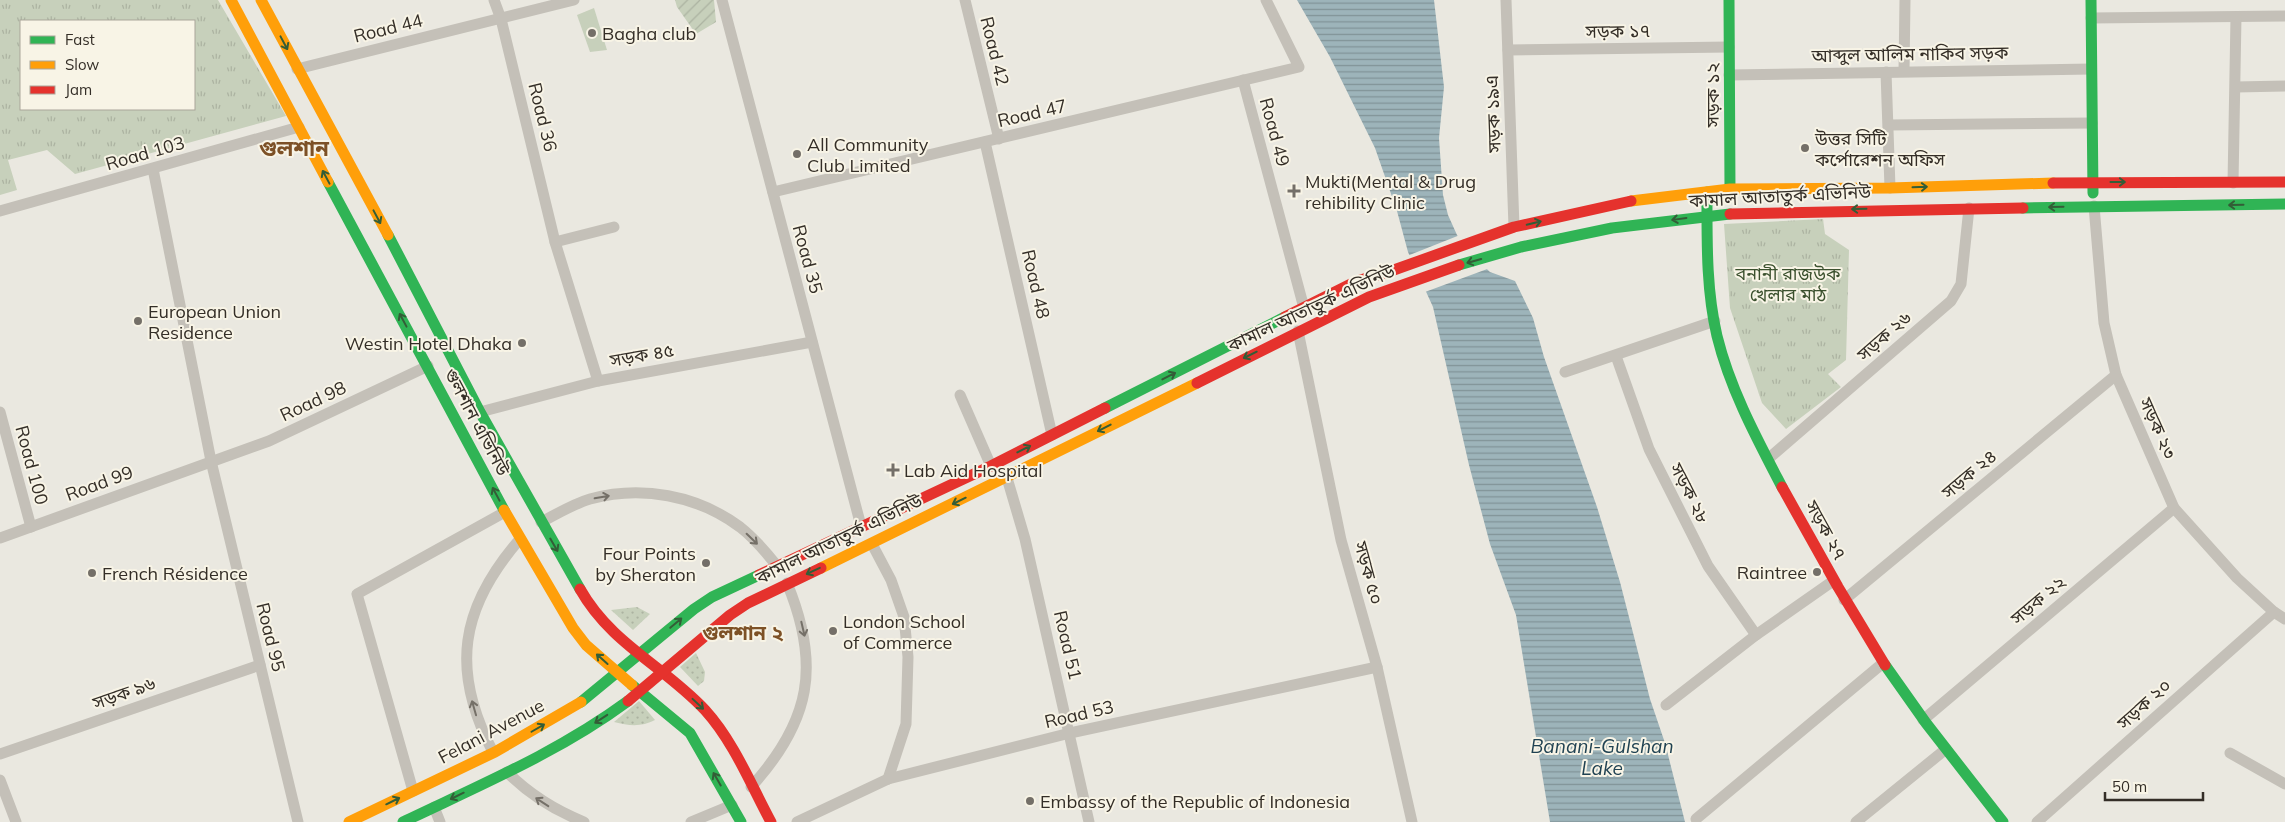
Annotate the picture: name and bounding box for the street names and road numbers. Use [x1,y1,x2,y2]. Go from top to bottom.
street label: Road 44 [351,8,425,48]
street label: Road 42 [975,14,1015,88]
street label: সড়ক ১৭ [1585,19,1650,43]
street label: আব্দুল আলিম নাকিব সড়ক [1810,41,2009,67]
street label: সড়ক ১২ [1701,62,1724,128]
street label: সড়ক ১৯এ [1480,75,1506,154]
street label: Road 36 [523,80,563,154]
street label: Road 47 [995,94,1069,132]
street label: Road 49 [1255,95,1295,169]
street label: Road 103 [103,131,187,175]
street label: কামাল আতাতুর্ক এভিনিউ [1687,180,1872,212]
street label: Road 35 [788,222,828,296]
street label: Road 48 [1017,247,1055,321]
street label: কামাল আতাতুর্ক এভিনিউ [1223,259,1399,357]
street label: সড়ক ২৬ [1851,306,1916,367]
street label: সড়ক ৪৫ [607,338,676,372]
street label: গুলশান এভিনিউ [439,364,515,480]
street label: Road 98 [276,376,350,426]
street label: সড়ক ২৩ [2134,393,2182,462]
street label: Road 100 [10,423,54,507]
street label: সড়ক ২৪ [1936,444,2001,504]
street label: সড়ক ২৮ [1665,458,1715,527]
street label: Road 99 [62,460,136,506]
street label: কামাল আতাতুর্ক এভিনিউ [751,489,926,590]
street label: সড়ক ২৭ [1800,495,1852,564]
street label: সড়ক ৫০ [1349,538,1388,607]
street label: সড়ক ২২ [2005,570,2070,630]
street label: Road 95 [251,600,291,674]
street label: Road 51 [1049,608,1087,682]
street label: সড়ক ৯৬ [89,672,159,715]
street label: সড়ক ২০ [2112,674,2176,735]
street label: Felani Avenue [434,693,548,769]
street label: Road 53 [1042,695,1116,733]

